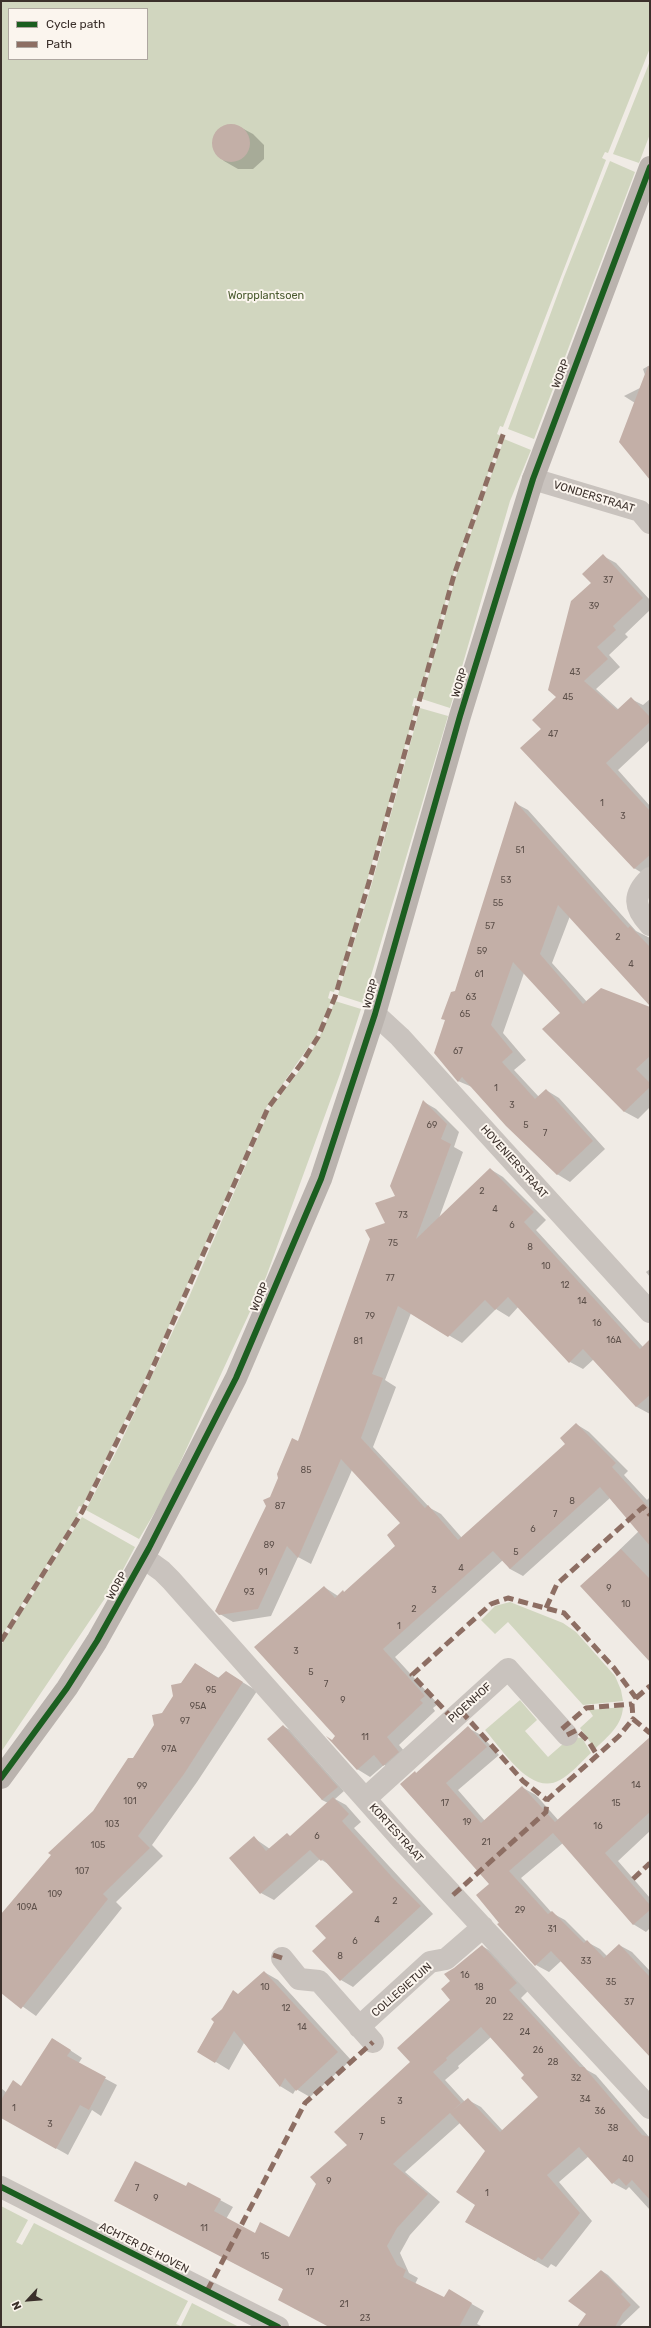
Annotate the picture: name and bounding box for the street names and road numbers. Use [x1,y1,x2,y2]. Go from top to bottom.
street label: WORP [549,357,573,391]
street label: VONDERSTRAAT [552,478,636,516]
street label: WORP [449,667,471,699]
street label: WORP [360,978,382,1010]
street label: HOVENIERSTRAAT [478,1123,550,1201]
street label: WORP [248,1280,272,1314]
street label: WORP [104,1569,130,1603]
street label: PIOENHOF [446,1680,494,1726]
street label: KORTESTRAAT [366,1801,426,1865]
street label: COLLEGIETUIN [369,1960,435,2020]
street label: ACHTER DE HOVEN [97,2220,191,2276]

